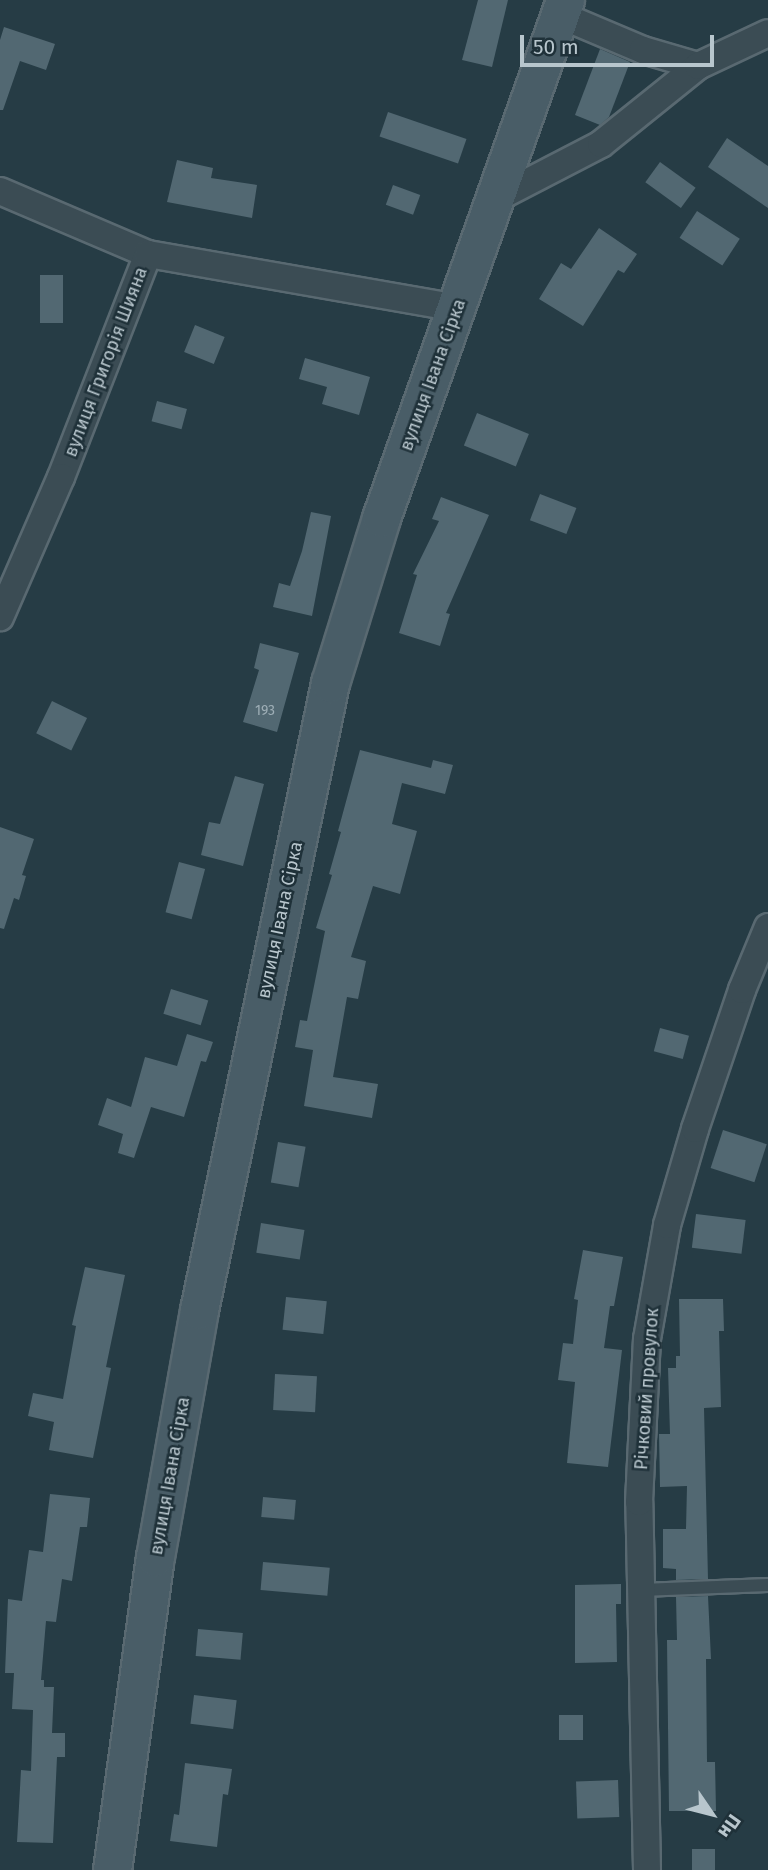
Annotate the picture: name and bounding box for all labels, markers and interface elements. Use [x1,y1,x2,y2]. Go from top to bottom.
scale bar [523,21,717,65]
text: 50 m [533,34,579,60]
street label: вулиця Григорія Шияна [60,264,152,460]
street label: вулиця Івана Сірка [395,296,471,454]
house number: 193 [255,703,275,719]
street label: вулиця Івана Сірка [253,840,307,1000]
street label: Річковий провулок [631,1307,663,1471]
street label: вулиця Івана Сірка [145,1395,195,1557]
north arrow [677,1779,747,1849]
text: Пн [713,1810,746,1843]

